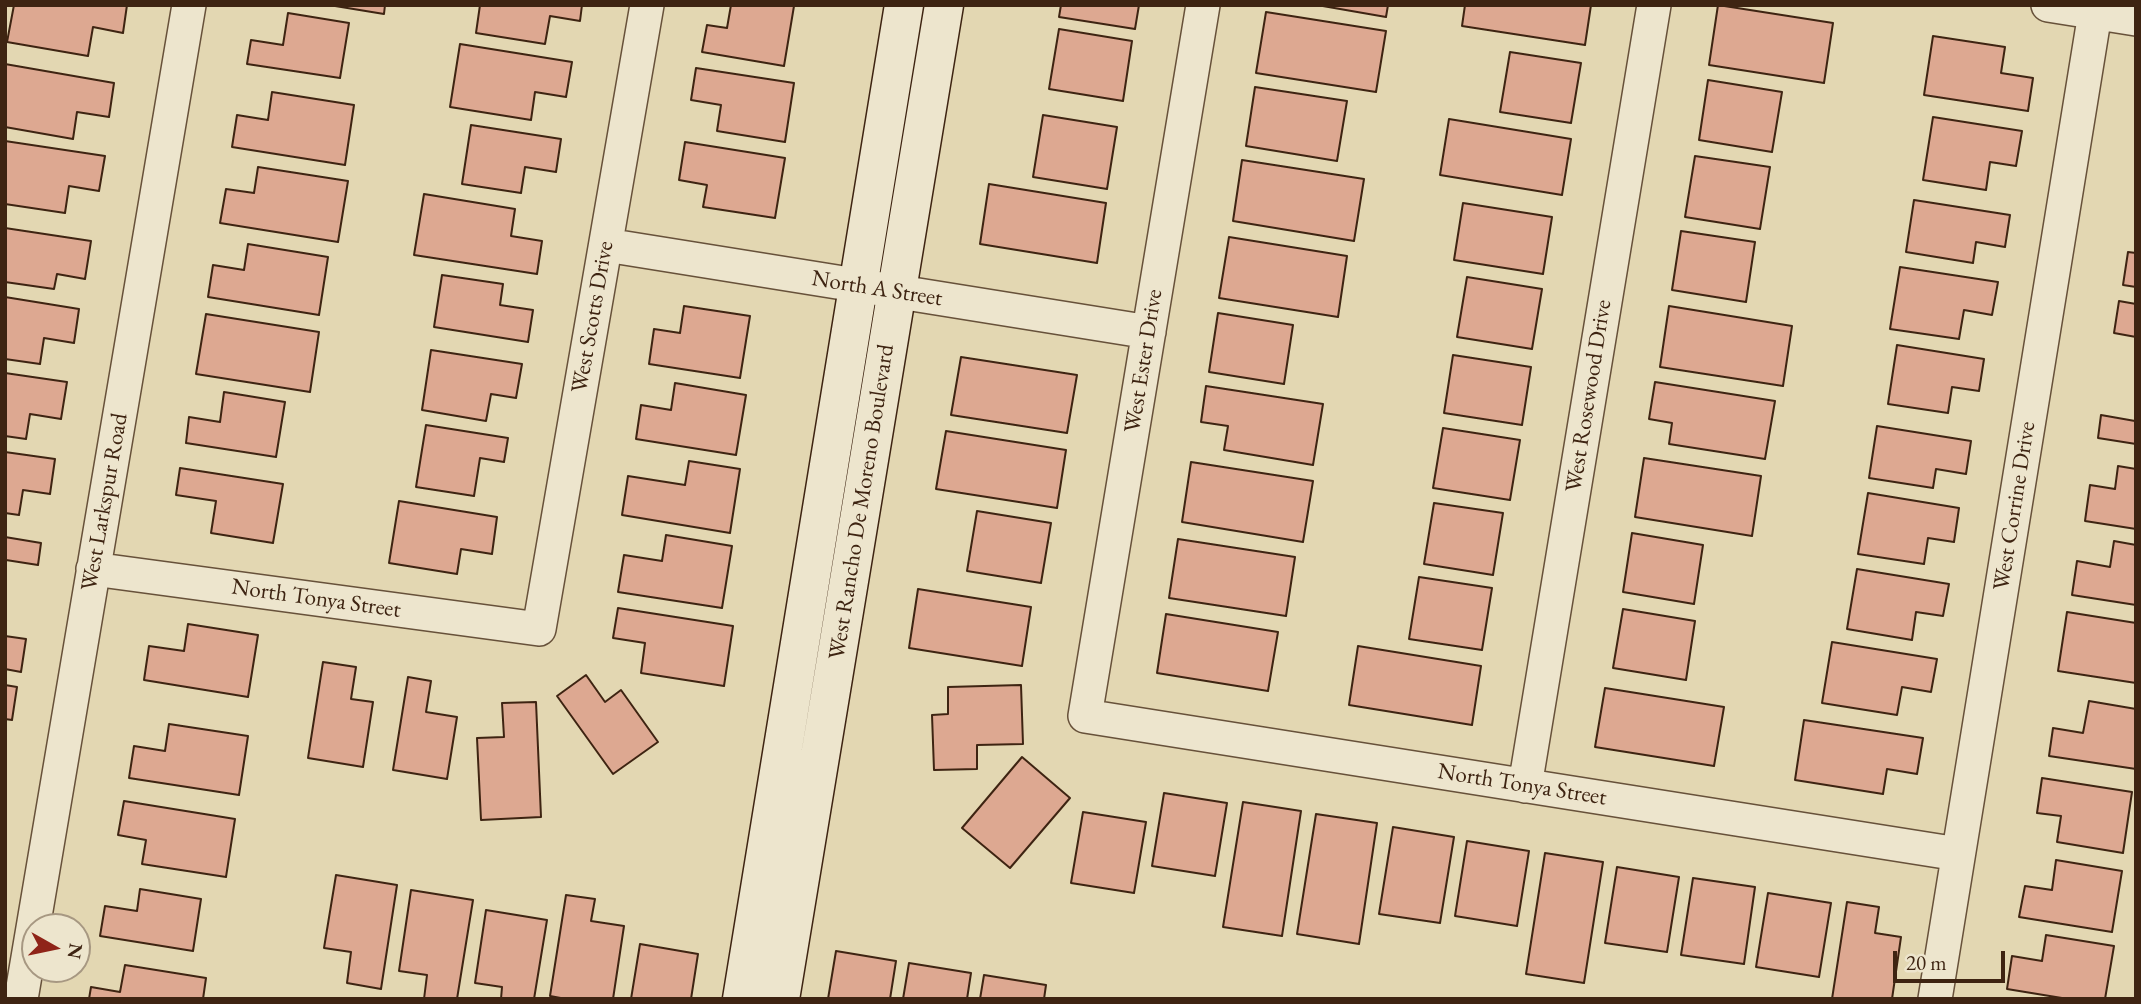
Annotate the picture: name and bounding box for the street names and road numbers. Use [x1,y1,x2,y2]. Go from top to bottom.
street label: West Scotts Drive [566,239,620,395]
street label: North A Street [810,265,944,313]
street label: West Ester Drive [1119,287,1169,435]
street label: West Rosewood Drive [1560,298,1618,494]
street label: West Rancho De Moreno Boulevard [823,342,901,662]
street label: West Larkspur Road [76,411,134,593]
street label: West Corrine Drive [1988,420,2042,592]
street label: North Tonya Street [230,573,402,625]
street label: North Tonya Street [1436,758,1608,812]

